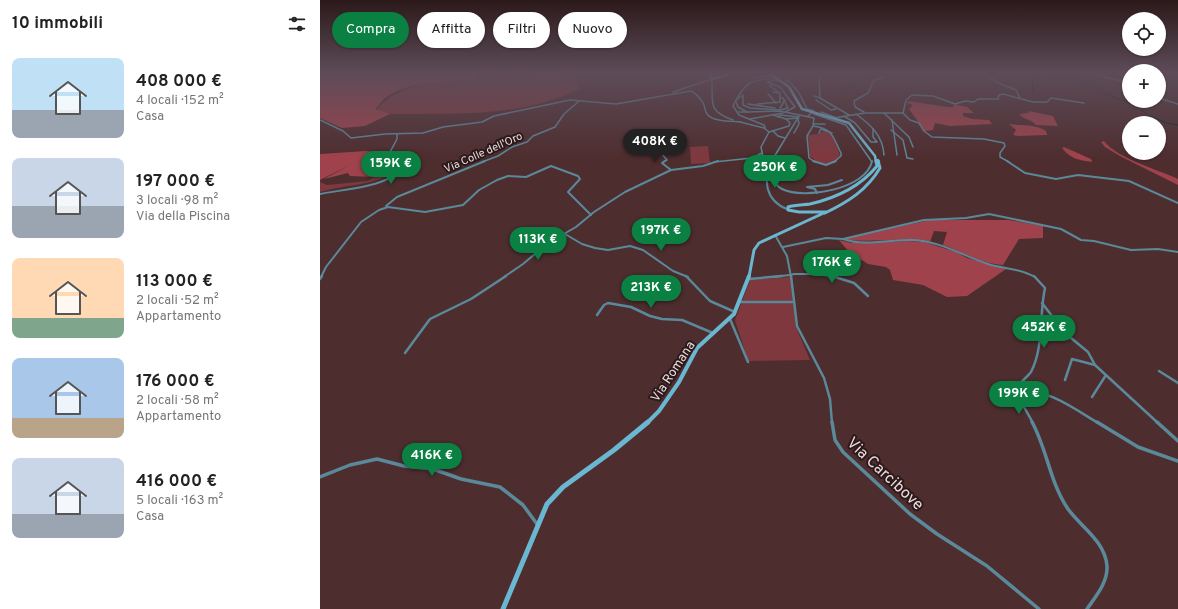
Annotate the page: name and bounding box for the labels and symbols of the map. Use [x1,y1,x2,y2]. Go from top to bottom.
street label: Via Colle dell'Oro [442,129,525,176]
pin: 408K € [622,129,688,163]
pin: 159K € [358,151,424,185]
pin: 250K € [742,155,808,189]
pin: 197K € [628,218,694,252]
pin: 113K € [505,227,571,261]
pin: 176K € [799,250,865,284]
pin: 213K € [618,275,684,309]
pin: 452K € [1011,315,1077,349]
street label: Via Romana [648,339,699,406]
pin: 199K € [986,381,1052,415]
street label: Via Carcibove [842,434,927,515]
pin: 416K € [399,443,465,477]

